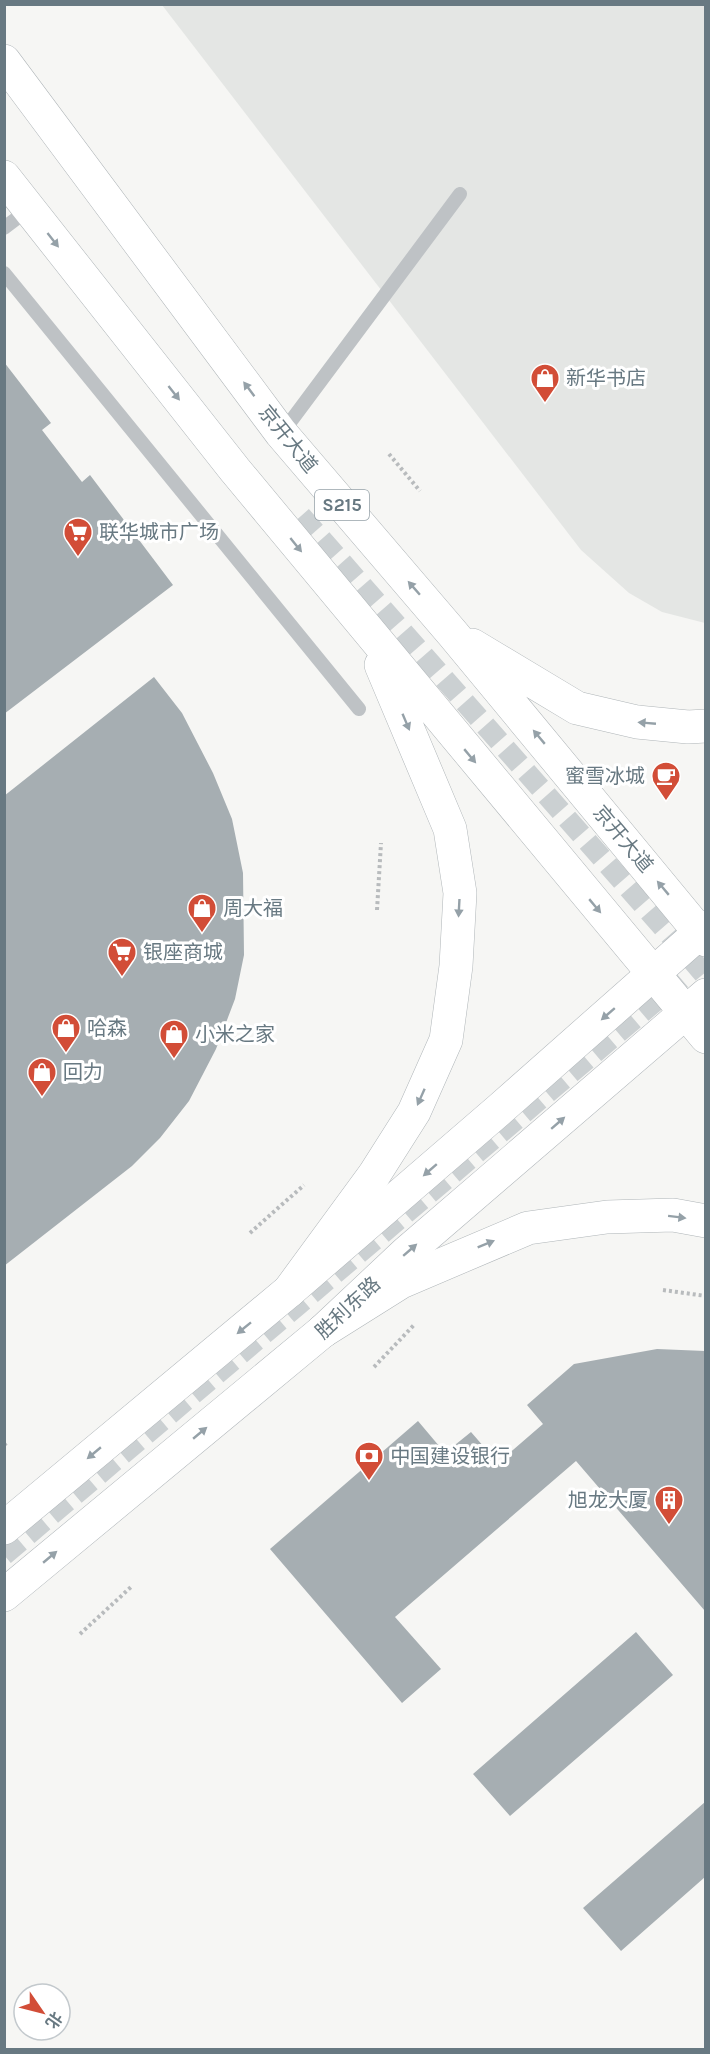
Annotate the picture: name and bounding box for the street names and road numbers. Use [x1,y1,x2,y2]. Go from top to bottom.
street label: 京开大道 [254,401,322,477]
road number: S215 [315,490,369,520]
street label: 京开大道 [588,801,658,877]
street label: 胜利东路 [311,1272,385,1344]

